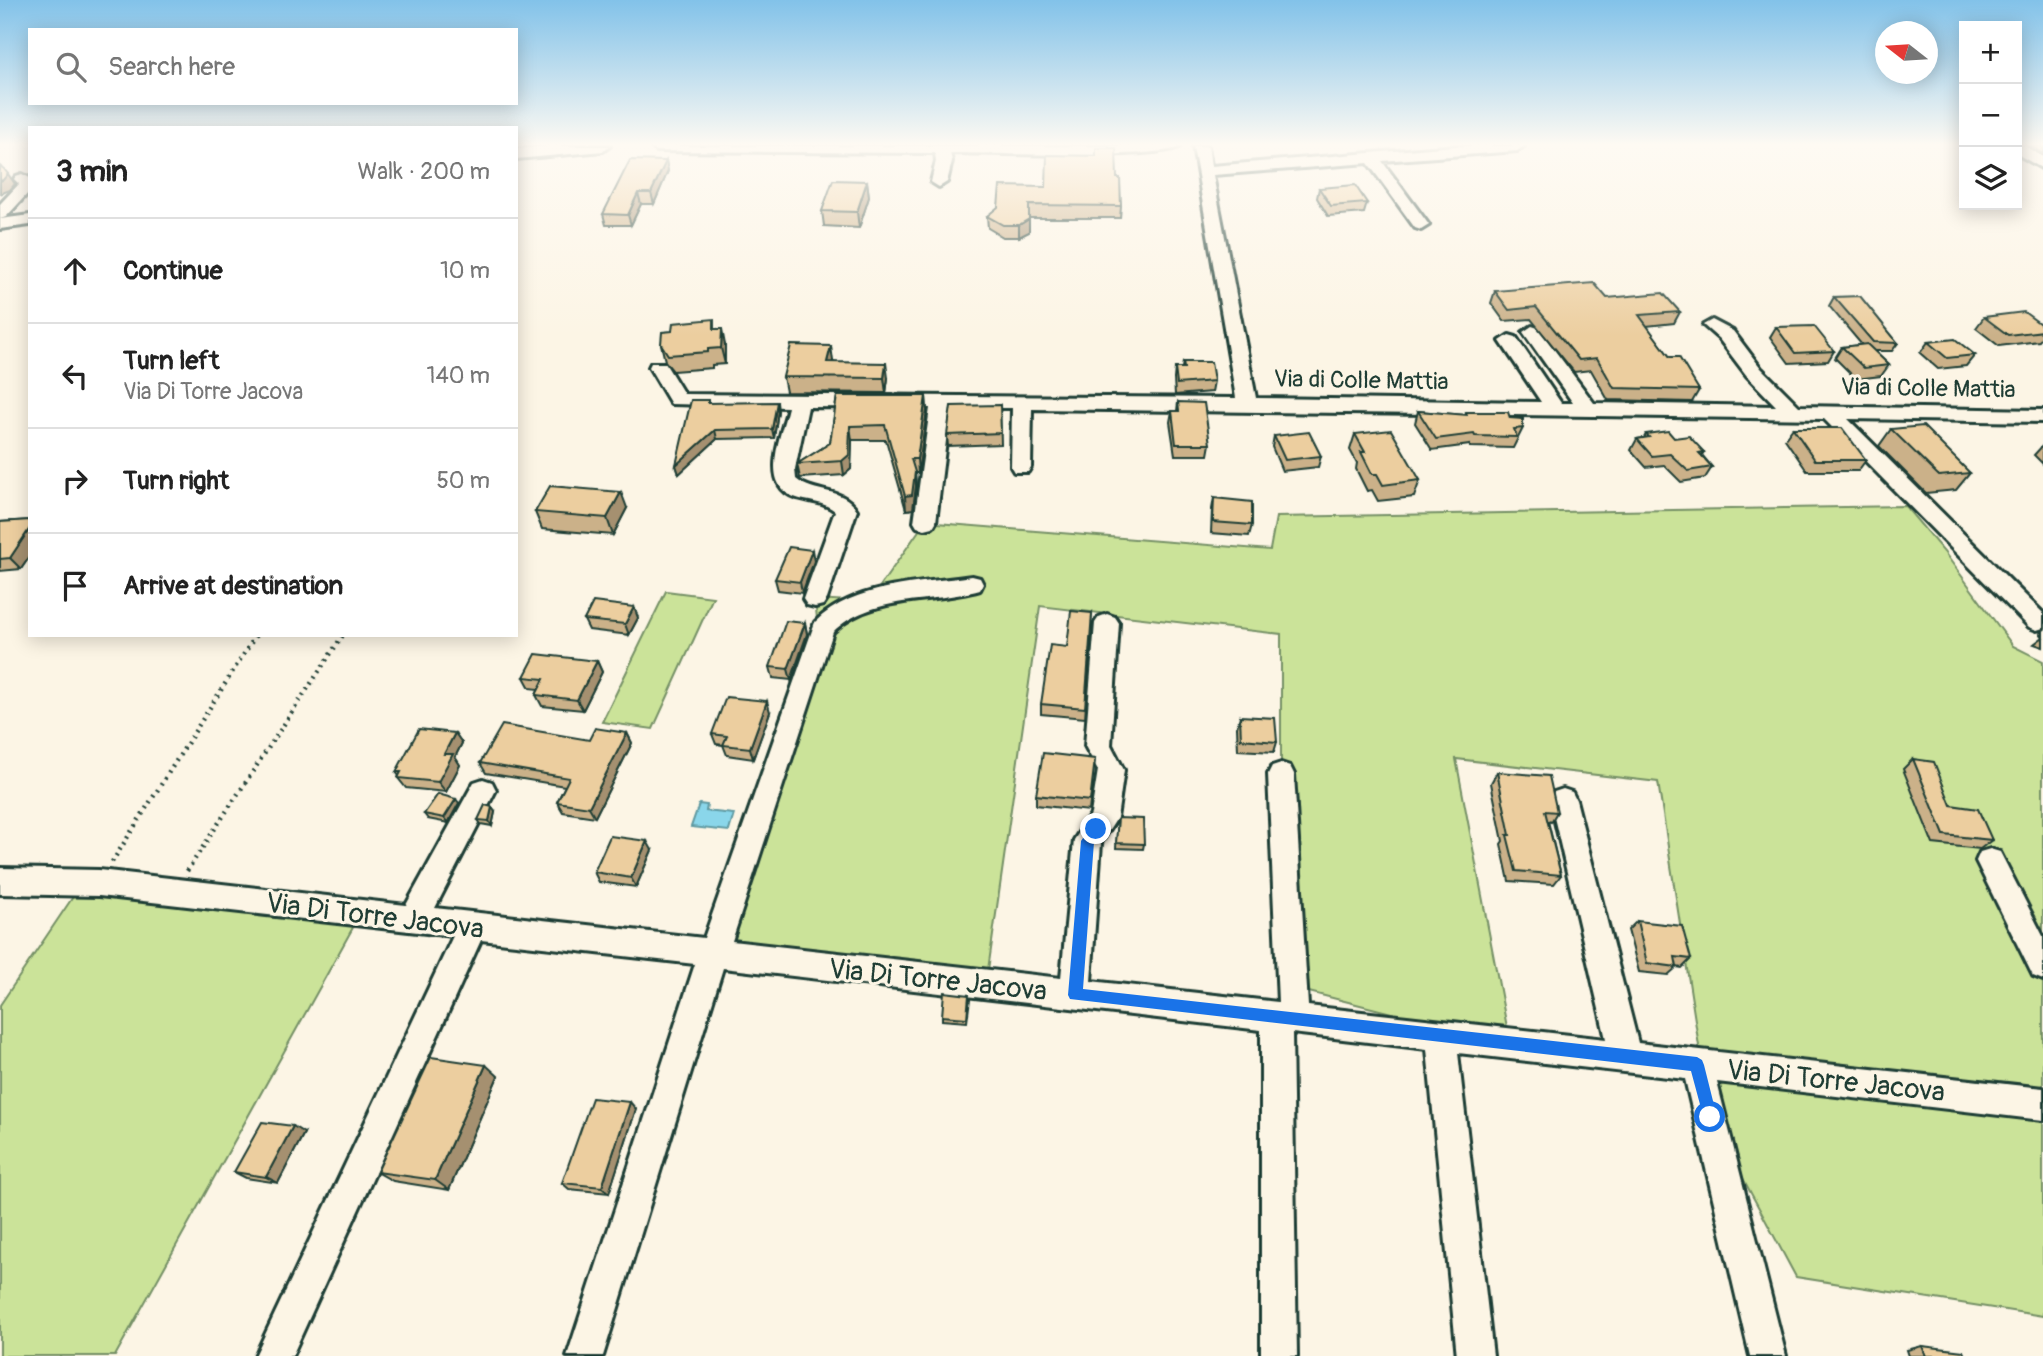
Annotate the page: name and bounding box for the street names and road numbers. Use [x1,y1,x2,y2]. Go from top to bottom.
street label: Via di Colle Mattia [1273,364,1449,397]
street label: Via di Colle Mattia [1840,372,2016,405]
street label: Via Di Torre Jacova [264,886,486,947]
street label: Via Di Torre Jacova [827,952,1049,1009]
street label: Via Di Torre Jacova [1725,1053,1947,1110]

